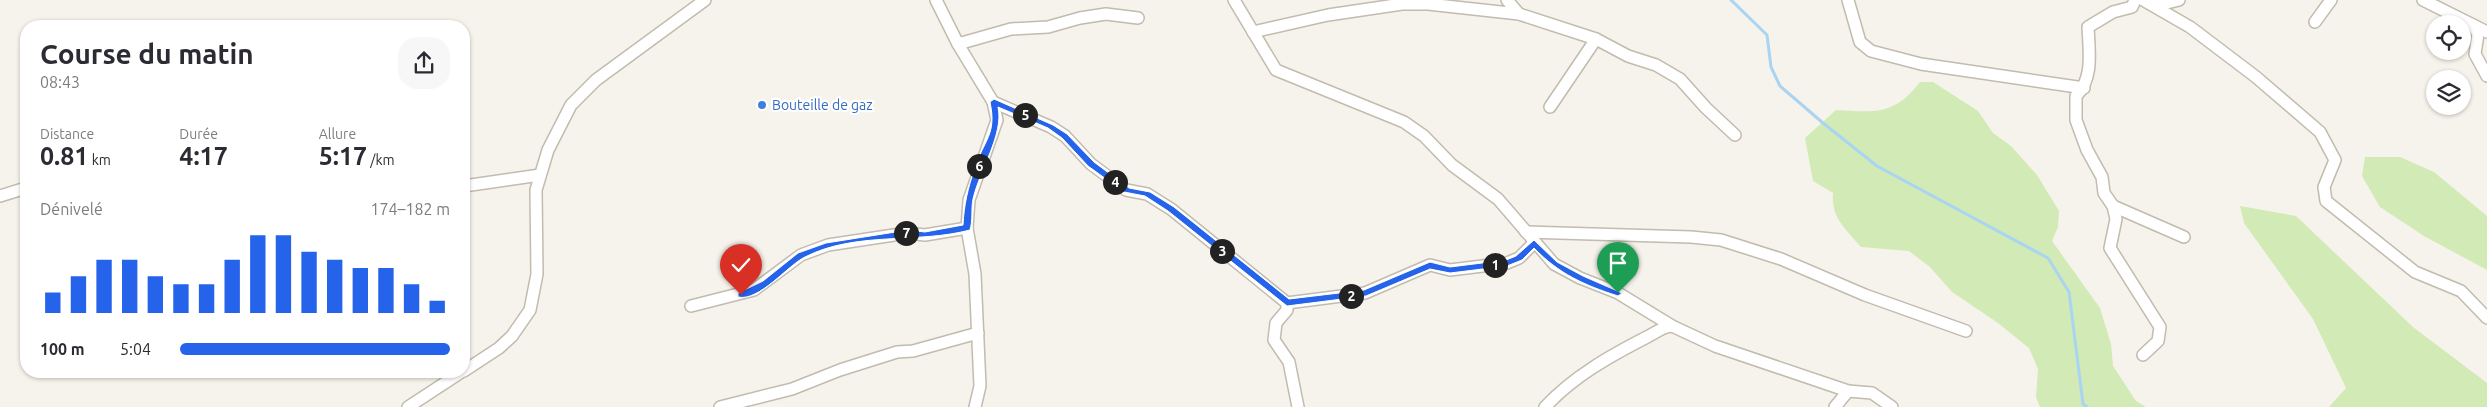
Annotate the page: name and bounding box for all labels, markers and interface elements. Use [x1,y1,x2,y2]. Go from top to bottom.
map controls [2426,15,2471,115]
button: locate [2426,15,2471,60]
button: share [398,37,450,89]
text: Course du matin [40,38,254,69]
button: layers [2426,70,2471,115]
text: 08:43 [40,73,80,91]
place label: Bouteille de gaz [772,97,873,113]
marker: Bouteille de gaz [756,99,768,111]
pin: 5 [1012,102,1038,128]
text: 5 [1022,107,1029,123]
text: Distance [40,126,94,142]
text: Durée [179,126,218,142]
text: Allure [319,126,356,142]
text: 0.81 [40,142,88,170]
text: 4:17 [179,142,228,170]
text: 5:17 [319,142,367,170]
text: km [88,152,111,168]
text: /km [367,152,395,168]
pin: 6 [966,154,992,178]
text: 6 [976,158,983,174]
pin: 4 [1102,170,1128,194]
text: 4 [1112,174,1119,190]
text: Dénivelé [40,200,103,218]
text: 174–182 m [370,200,450,218]
pin: 7 [894,220,918,246]
text: 7 [903,225,910,241]
pin: 3 [1210,238,1234,264]
pin [1597,242,1639,293]
text: 3 [1219,243,1226,259]
pin [720,244,762,295]
icon: arrive [1604,249,1632,277]
icon: check [727,251,755,279]
pin: 1 [1482,252,1508,278]
text: 1 [1492,257,1499,273]
pin: 2 [1338,284,1364,308]
text: 2 [1348,288,1355,304]
text: 100 m [40,340,85,358]
text: 5:04 [120,340,151,358]

